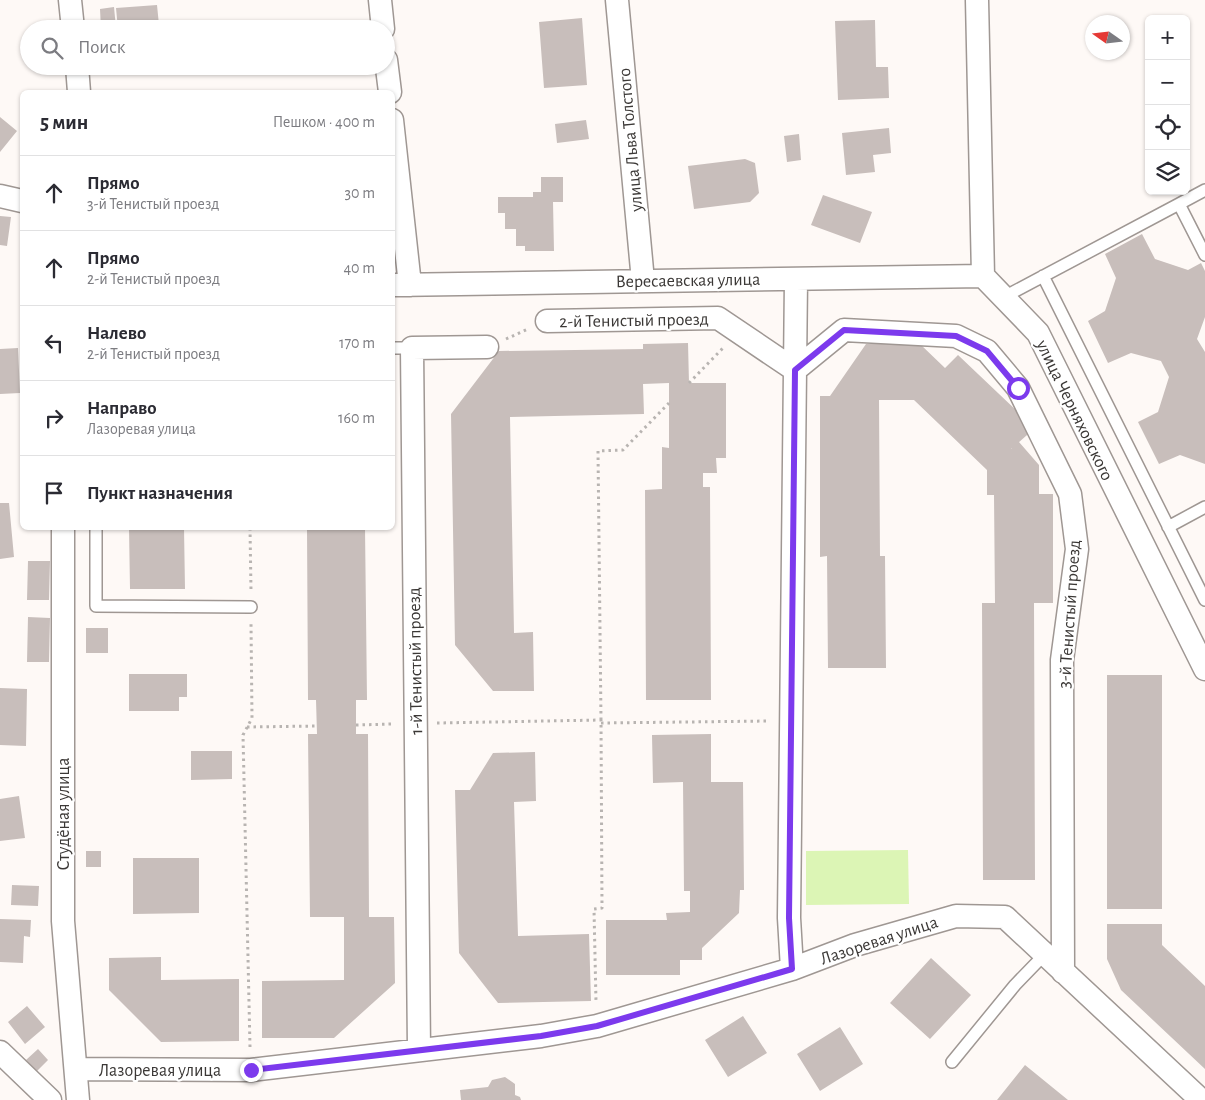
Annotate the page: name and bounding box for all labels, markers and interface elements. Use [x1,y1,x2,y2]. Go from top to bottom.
north arrow [1085,15,1130,60]
map controls [1145,15,1190,195]
button: + [1145,15,1190,60]
search box [20,20,395,75]
icon: search [38,34,66,62]
text: Поиск [78,38,125,57]
button: − [1145,60,1190,105]
street label: улица Льва Толстого [616,67,646,214]
button: locate [1145,105,1190,150]
text: 5 мин [40,112,88,133]
text: Пешком · 400 m [273,114,375,130]
button: layers [1145,150,1190,195]
text: Прямо [87,174,140,193]
icon: ahead [40,179,68,207]
text: 30 m [345,185,375,201]
text: 3-й Тенистый проезд [87,196,219,212]
text: Прямо [87,249,140,268]
icon: ahead [40,254,68,282]
text: 40 m [343,260,375,276]
text: 2-й Тенистый проезд [87,271,220,287]
street label: Вересаевская улица [615,271,761,291]
street label: 2-й Тенистый проезд [559,311,709,331]
text: Налево [87,324,146,343]
icon: left [40,329,68,357]
text: 170 m [339,335,375,351]
street label: улица Черняховского [1032,336,1116,484]
text: 2-й Тенистый проезд [87,346,220,362]
route start [1007,377,1030,400]
text: Направо [87,399,157,418]
icon: right [40,404,68,432]
text: 160 m [338,410,375,426]
text: Лазоревая улица [87,421,196,437]
icon: arrive [40,479,68,507]
text: Пункт назначения [87,484,233,503]
street label: 3-й Тенистый проезд [1056,539,1084,689]
street label: 1-й Тенистый проезд [406,587,426,735]
street label: Студёная улица [55,758,73,870]
street label: Лазоревая улица [818,913,940,968]
route end [240,1059,263,1082]
street label: Лазоревая улица [99,1062,221,1080]

